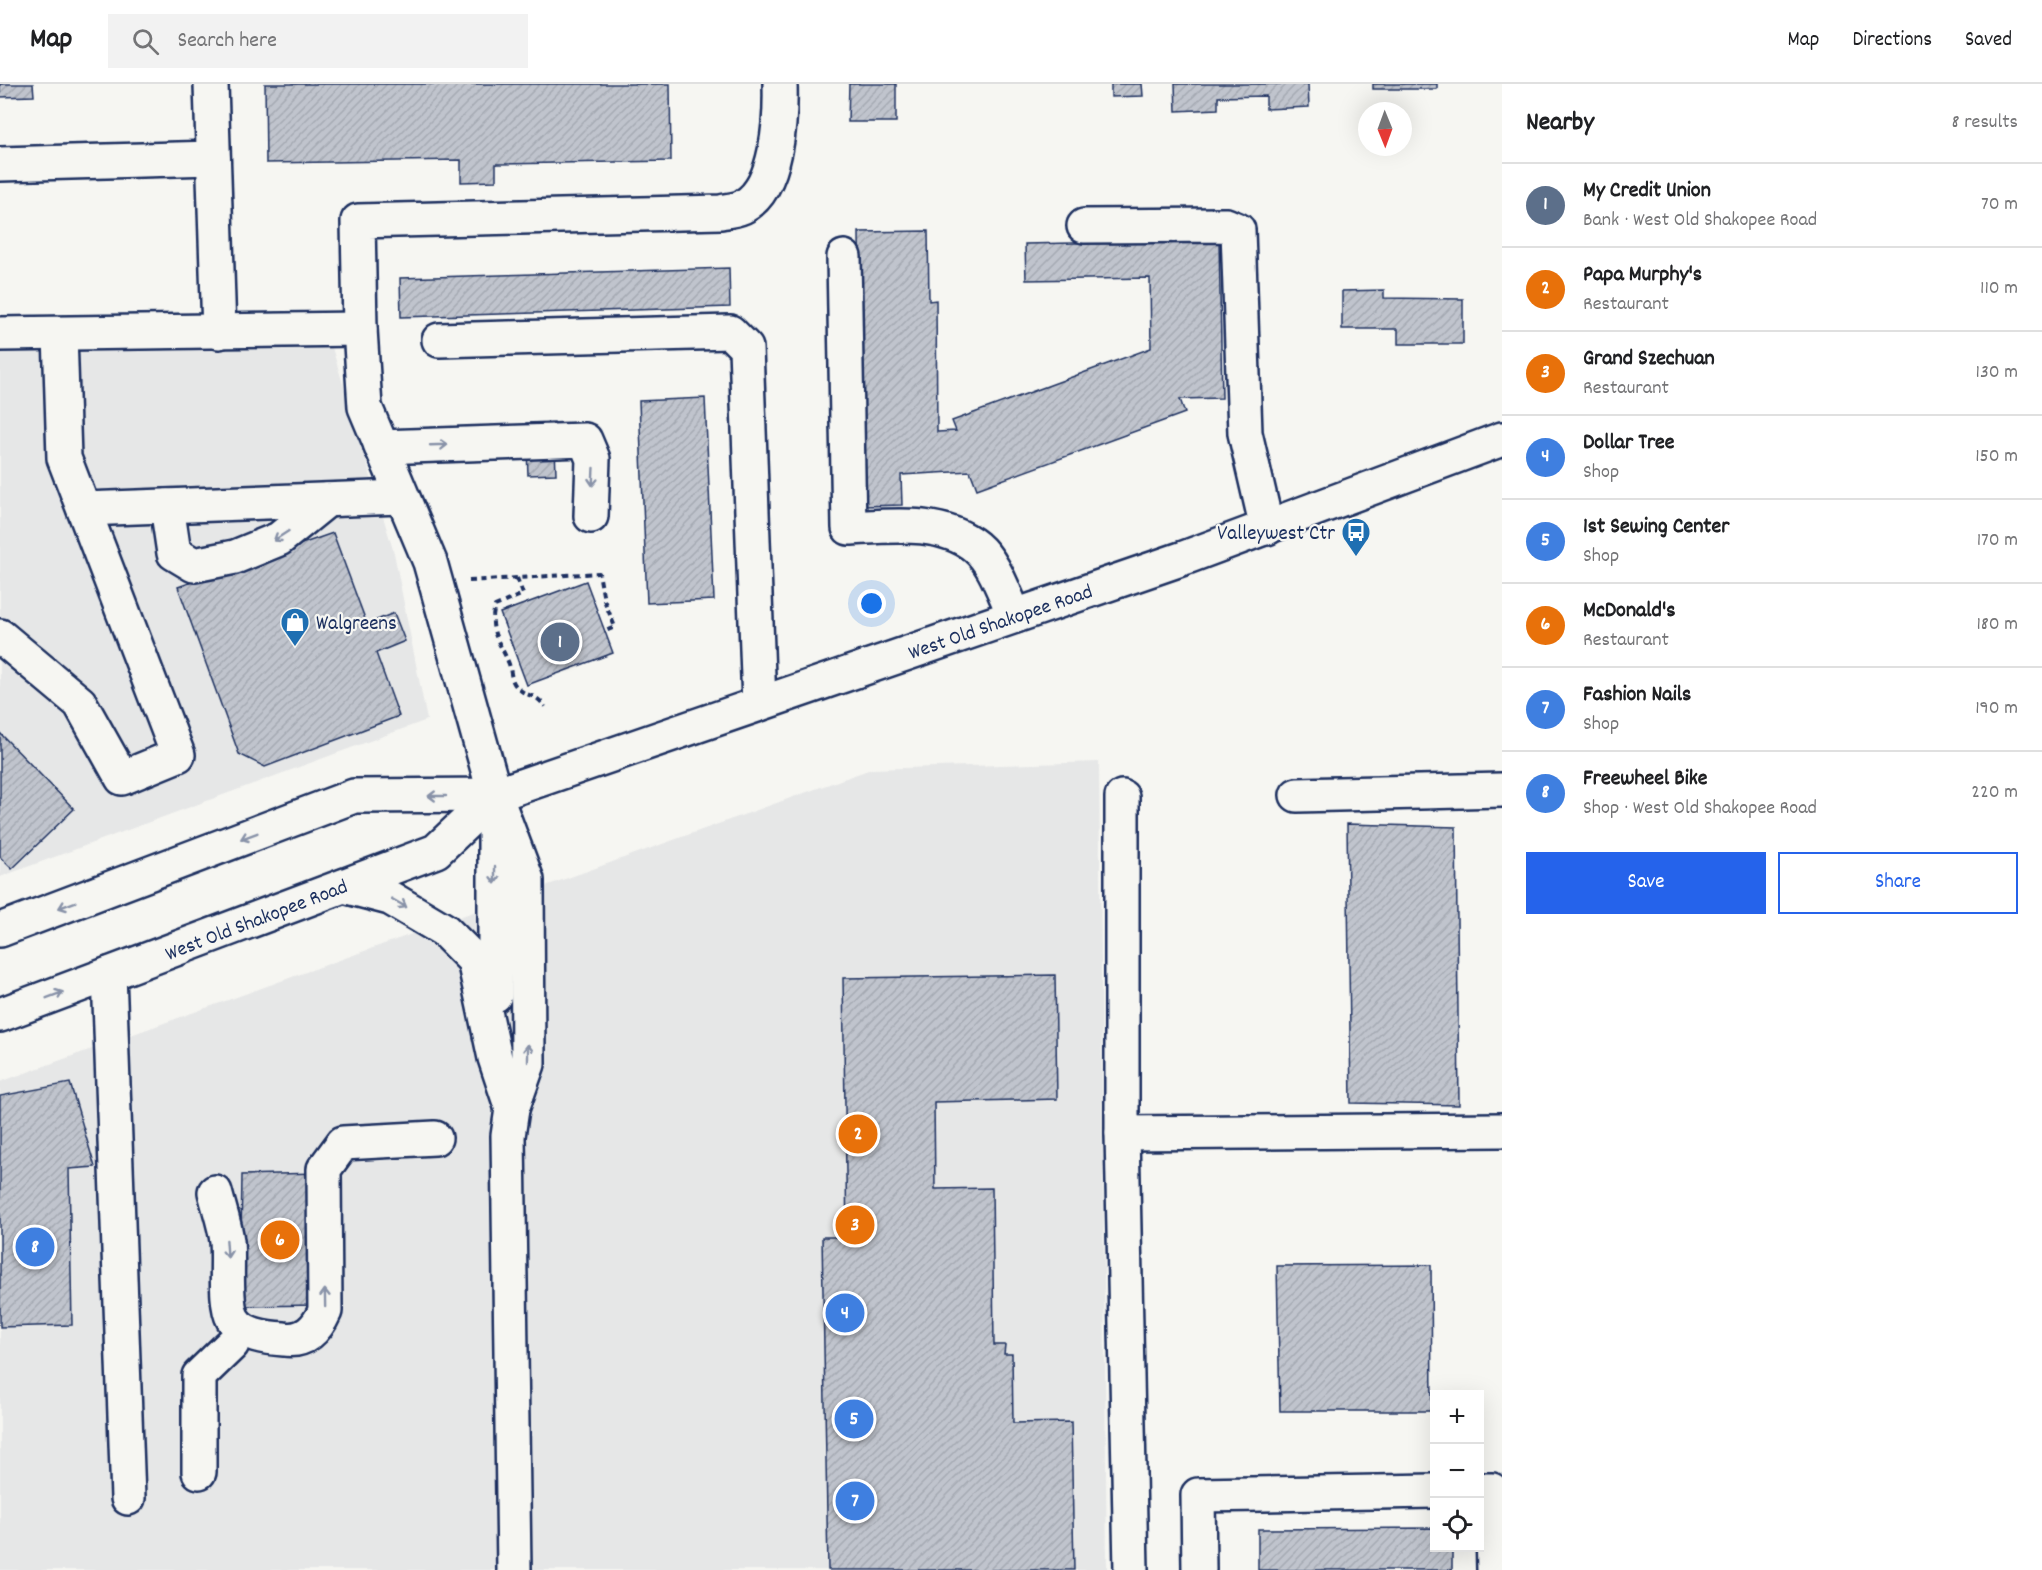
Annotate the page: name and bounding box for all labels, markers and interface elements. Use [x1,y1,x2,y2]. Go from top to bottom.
search box [108,14,528,68]
text: Map [30,21,72,61]
icon: search [129,25,162,58]
text: Search here [177,26,277,57]
text: Map [1788,26,1819,56]
text: Directions [1852,26,1932,56]
text: Saved [1965,26,2012,56]
north arrow [1358,102,1412,156]
text: Nearby [1526,105,1594,142]
text: 8 results [1952,109,2018,137]
text: My Credit Union [1583,176,1711,207]
text: 1 [1543,191,1548,219]
text: 70 m [1981,191,2018,219]
text: Bank · West Old Shakopee Road [1583,207,1817,235]
text: Papa Murphy's [1583,260,1702,291]
text: 2 [1541,275,1550,303]
text: 110 m [1980,275,2018,303]
text: Restaurant [1583,291,1669,319]
text: Grand Szechuan [1583,344,1715,375]
text: 3 [1541,359,1550,387]
text: 130 m [1976,359,2018,387]
text: Restaurant [1583,375,1669,403]
text: Dollar Tree [1583,428,1674,459]
one-way arrow [429,439,449,450]
text: 4 [1541,443,1550,471]
text: 150 m [1975,443,2018,471]
text: Shop [1583,459,1619,487]
one-way arrow [587,467,598,487]
text: 1st Sewing Center [1583,512,1729,543]
bus stop icon: Valleywest Ctr [1340,516,1372,558]
place label: Valleywest Ctr [1217,520,1335,550]
text: 5 [1541,527,1550,555]
text: 170 m [1977,527,2018,555]
one-way arrow [273,530,290,542]
text: Shop [1583,543,1619,571]
street label: West Old Shakopee Road [905,578,1097,669]
your location [857,589,886,618]
text: McDonald's [1583,596,1676,627]
shop icon: Walgreens [279,606,311,648]
place label: Walgreens [316,610,397,640]
text: 6 [1541,611,1550,639]
text: 180 m [1976,611,2018,639]
pin: 1 [540,620,580,664]
text: Restaurant [1583,627,1669,655]
text: Fashion Nails [1583,680,1691,711]
text: 7 [1542,695,1549,723]
text: 190 m [1975,695,2018,723]
text: Shop [1583,711,1619,739]
text: Freewheel Bike [1583,764,1707,795]
text: 8 [1541,779,1550,807]
text: 220 m [1971,779,2018,807]
one-way arrow [427,790,447,802]
text: Shop · West Old Shakopee Road [1583,795,1817,823]
one-way arrow [240,831,259,842]
button: Save [1526,852,1766,914]
button: Share [1778,852,2018,914]
one-way arrow [489,864,501,884]
street label: West Old Shakopee Road [161,873,353,970]
one-way arrow [390,898,407,910]
one-way arrow [58,900,77,911]
one-way arrow [45,988,64,999]
one-way arrow [523,1044,534,1064]
pin: 2 [838,1112,878,1156]
pin: 3 [836,1202,874,1248]
pin: 6 [260,1218,300,1262]
pin: 8 [15,1224,54,1270]
one-way arrow [222,1238,233,1258]
one-way arrow [319,1289,331,1309]
pin: 4 [826,1290,864,1336]
map controls [1430,1390,1484,1552]
button: + [1430,1390,1484,1444]
pin: 5 [834,1396,874,1442]
button: − [1430,1444,1484,1498]
pin: 7 [836,1478,874,1524]
button: locate [1430,1498,1484,1552]

